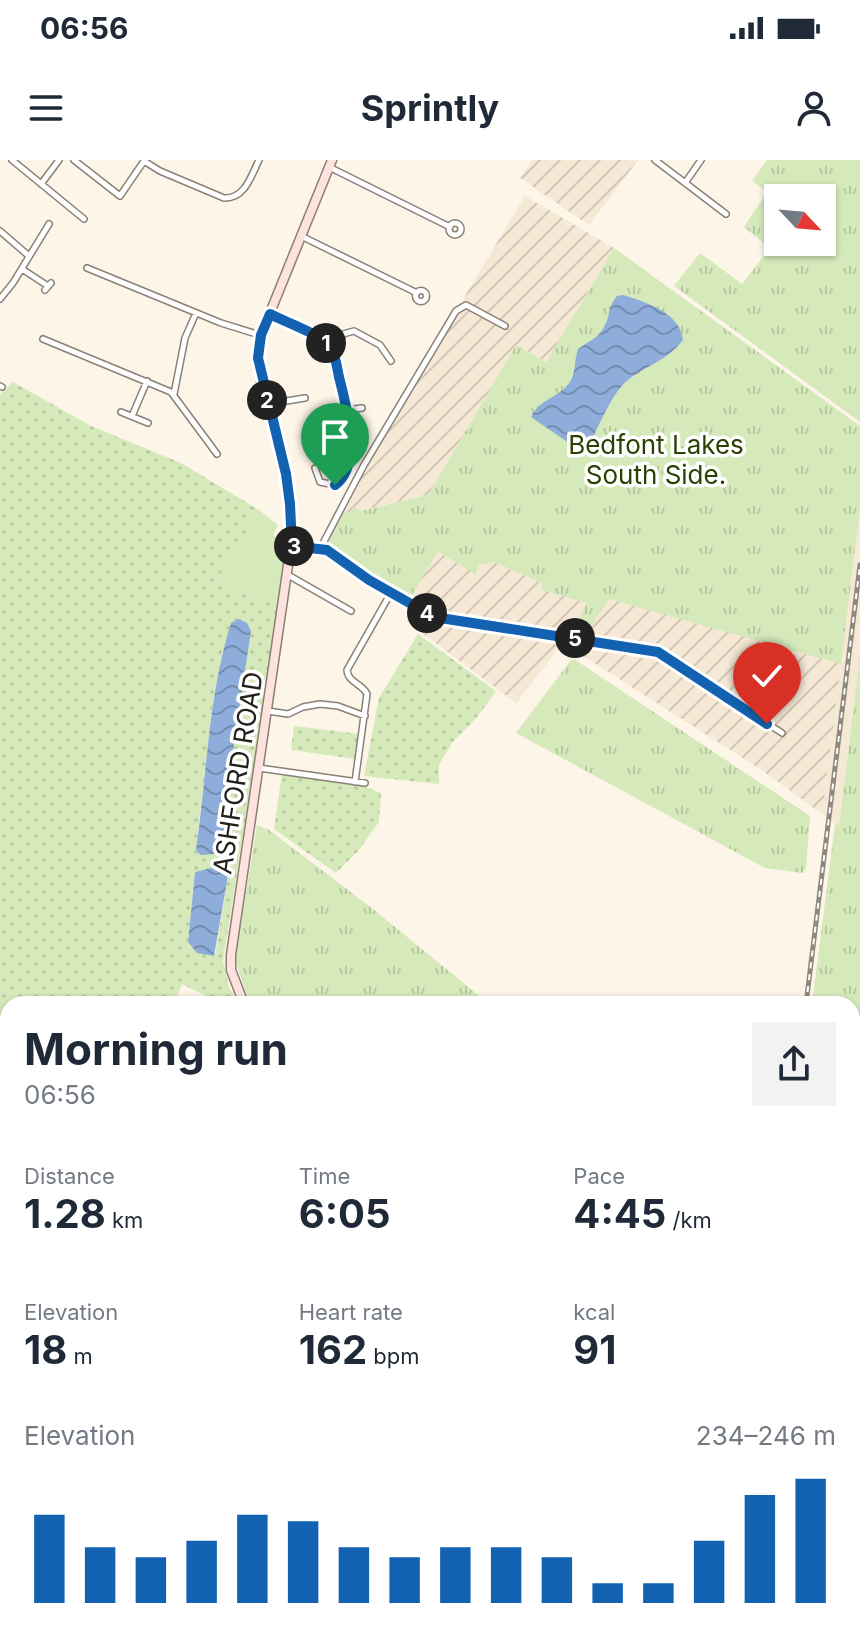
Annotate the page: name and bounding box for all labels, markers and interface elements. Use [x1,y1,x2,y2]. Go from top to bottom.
text: 06:56 [40,10,128,46]
icon: menu [24,86,68,130]
text: Sprintly [361,86,499,130]
icon: person [792,86,836,130]
north arrow [764,184,836,256]
map controls [764,184,836,256]
pin: 1 [306,323,346,363]
text: 1 [321,330,331,356]
pin: 2 [247,380,287,420]
text: 2 [260,387,274,413]
pin [301,403,369,485]
icon: arrive [313,415,357,459]
park label: Bedfont Lakes South Side. [568,429,744,490]
pin: 3 [274,526,314,566]
text: 3 [287,533,301,559]
pin: 4 [407,593,447,633]
text: 4 [420,600,434,626]
pin: 5 [555,618,595,658]
text: 5 [568,625,582,651]
pin [733,642,801,724]
icon: check [745,654,789,698]
street label: ASHFORD ROAD [206,670,269,876]
text: Morning run [24,1022,288,1076]
button: share [752,1022,836,1106]
text: 06:56 [24,1079,96,1110]
text: Distance [24,1163,115,1189]
text: Time [299,1163,350,1189]
text: Pace [573,1163,625,1189]
text: 1.28 [24,1189,106,1238]
text: 6:05 [299,1189,391,1238]
text: 4:45 [573,1189,666,1238]
text: km [106,1207,143,1233]
text: /km [666,1207,712,1233]
text: Elevation [24,1299,118,1325]
text: Heart rate [299,1299,403,1325]
text: kcal [573,1299,615,1325]
text: 18 [24,1325,67,1374]
text: 162 [299,1325,367,1374]
text: 91 [573,1325,617,1374]
text: m [67,1343,93,1369]
text: bpm [367,1343,419,1369]
text: Elevation [24,1420,135,1451]
text: 234–246 m [696,1420,836,1451]

